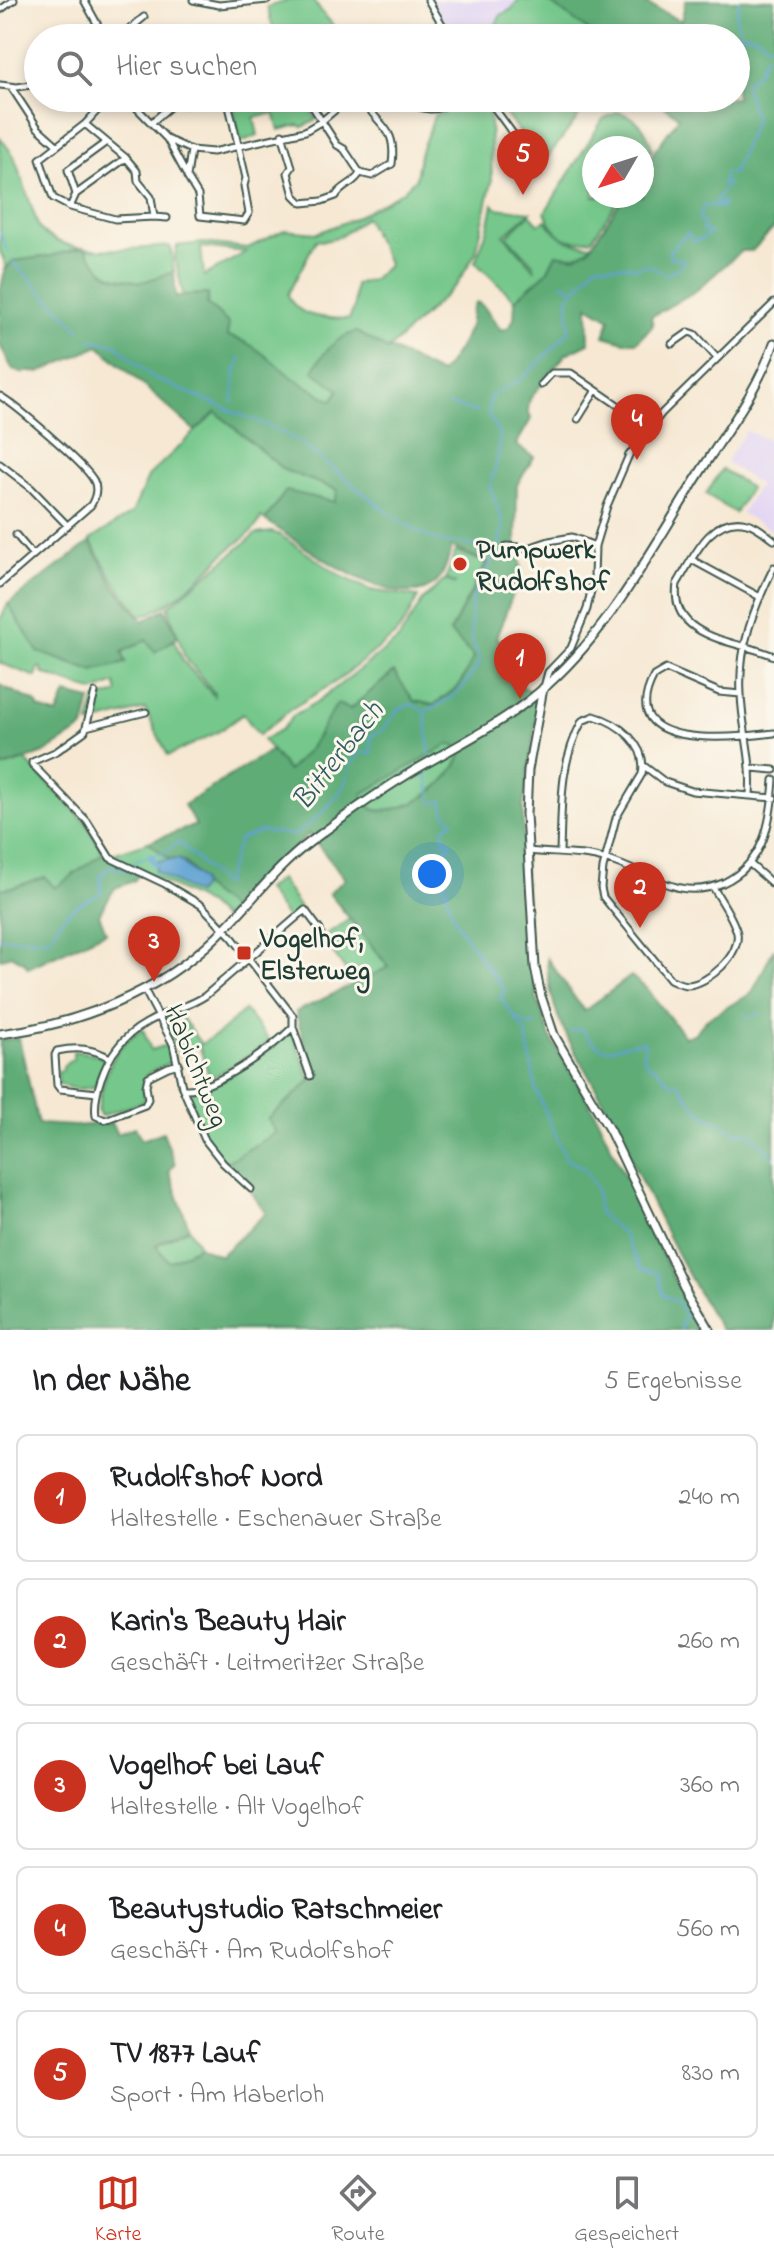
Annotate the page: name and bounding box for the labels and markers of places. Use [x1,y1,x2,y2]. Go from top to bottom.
pin: 5 [497,129,549,195]
pin: 4 [611,394,663,460]
place label: Pumpwerk Rudolfshof [476,531,611,604]
marker: Pumpwerk Rudolfshof [451,555,469,573]
pin: 1 [494,633,546,699]
pin: 2 [614,862,666,928]
pin: 3 [128,916,180,982]
place label: Vogelhof, Elsterweg [259,920,370,994]
marker: Vogelhof, Elsterweg [235,944,253,962]

